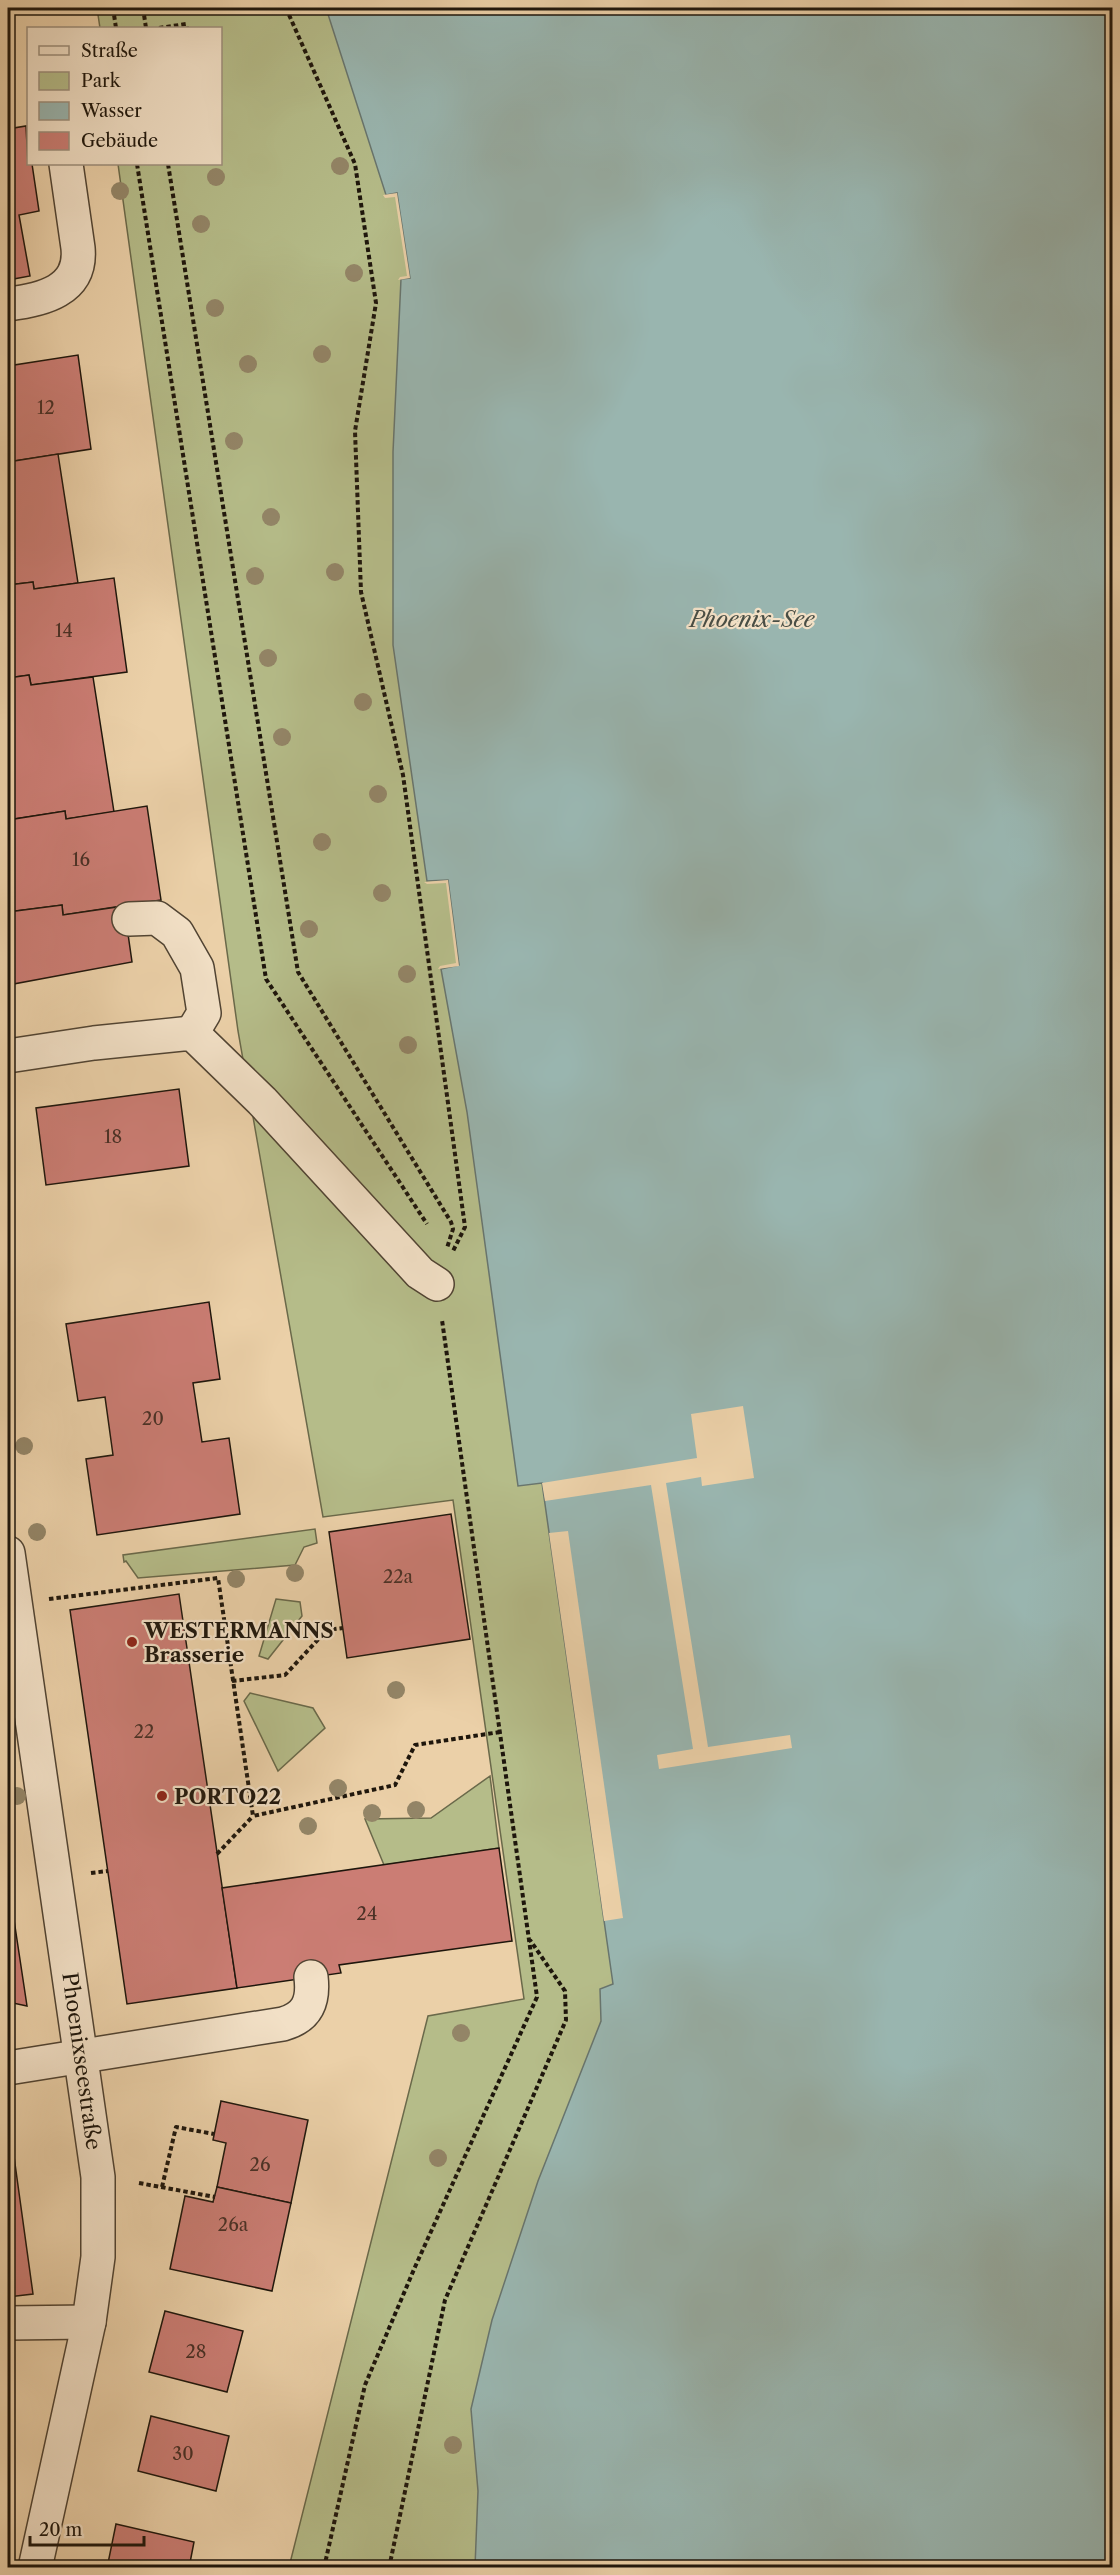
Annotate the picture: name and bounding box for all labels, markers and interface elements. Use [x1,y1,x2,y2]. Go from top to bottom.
legend [27,27,222,165]
text: Straße [81,40,138,62]
text: Park [81,70,122,92]
text: Wasser [80,100,142,122]
text: Gebäude [81,130,158,152]
house number: 12 [37,397,55,419]
water label: Phoenix-See [688,606,816,633]
house number: 14 [55,620,73,642]
house number: 16 [72,849,90,871]
house number: 18 [104,1126,122,1148]
house number: 20 [142,1408,164,1430]
house number: 22a [383,1566,414,1588]
place label: WESTERMANNS Brasserie [143,1618,334,1667]
marker: WESTERMANNS Brasserie [125,1635,139,1649]
house number: 22 [134,1721,154,1743]
place label: PORTO22 [174,1784,281,1809]
marker: PORTO22 [155,1789,169,1803]
house number: 24 [357,1903,377,1925]
street label: Phoenixseestraße [57,1971,107,2151]
house number: 26 [250,2154,270,2176]
house number: 26a [218,2214,249,2236]
house number: 28 [185,2341,207,2363]
house number: 30 [172,2443,194,2465]
scale bar [30,2509,144,2547]
text: 20 m [39,2519,83,2541]

